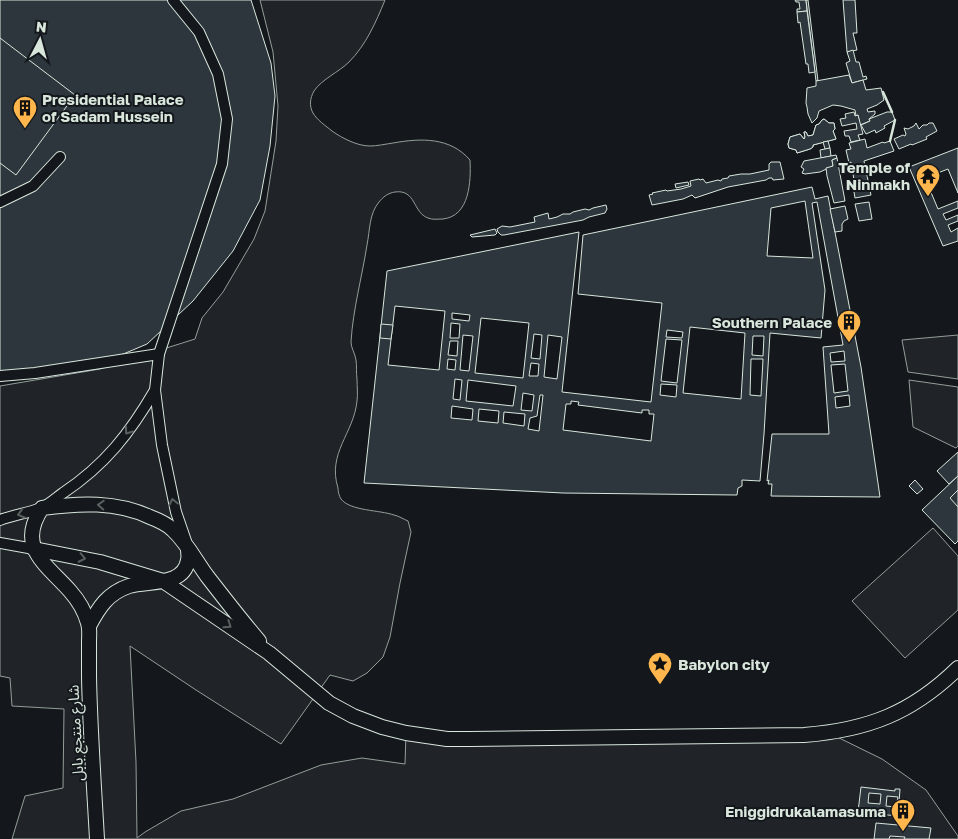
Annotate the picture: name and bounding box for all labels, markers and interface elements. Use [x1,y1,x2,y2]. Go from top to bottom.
north arrow [15,15,65,65]
text: N [35,18,48,36]
place label: Presidential Palace of Sadam Hussein [42,90,184,125]
building icon: Presidential Palace of Sadam Hussein [12,95,38,129]
place label: Temple of Ninmakh [838,158,911,193]
temple icon: Temple of Ninmakh [915,163,941,197]
building icon: Southern Palace [836,309,862,343]
place label: Southern Palace [712,313,832,331]
one-way arrow [125,425,134,435]
one-way arrow [168,498,179,507]
one-way arrow [97,499,105,510]
one-way arrow [17,508,25,518]
one-way arrow [78,552,86,563]
one-way arrow [222,619,231,628]
place icon: Babylon city [647,651,673,685]
place label: Babylon city [678,655,770,673]
street label: شارع منتجع بابل [63,684,91,782]
building icon: Eniggidrukalamasuma [890,798,916,832]
place label: Eniggidrukalamasuma [725,802,886,820]

